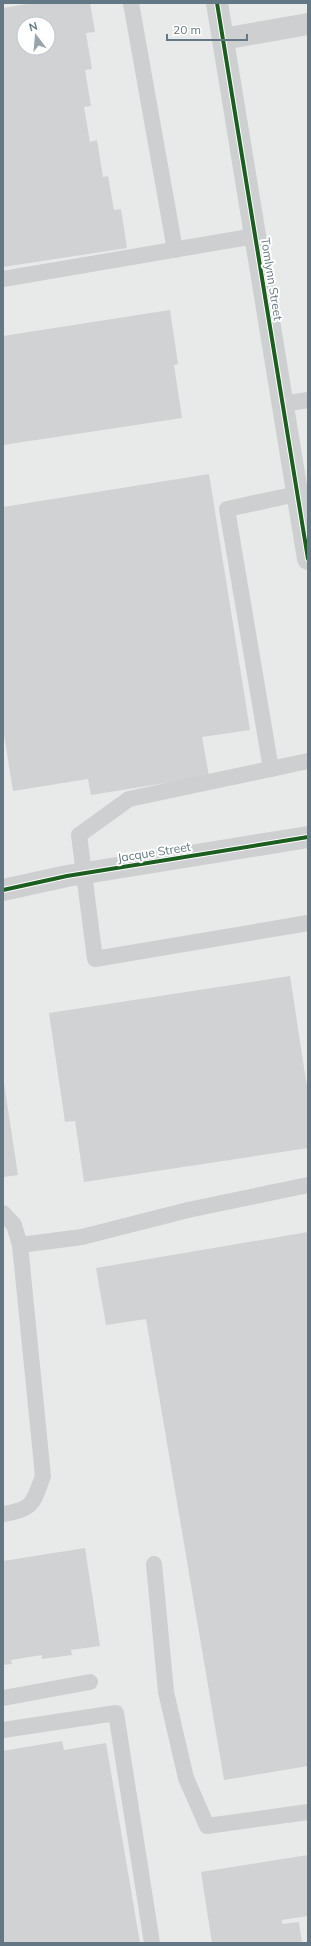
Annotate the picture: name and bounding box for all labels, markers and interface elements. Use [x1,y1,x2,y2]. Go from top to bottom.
north arrow [16,16,56,56]
scale bar [167,16,247,42]
text: N [27,19,39,34]
text: 20 m [173,22,201,37]
street label: Tomlynn Street [258,237,286,321]
street label: Jacque Street [116,839,192,865]

